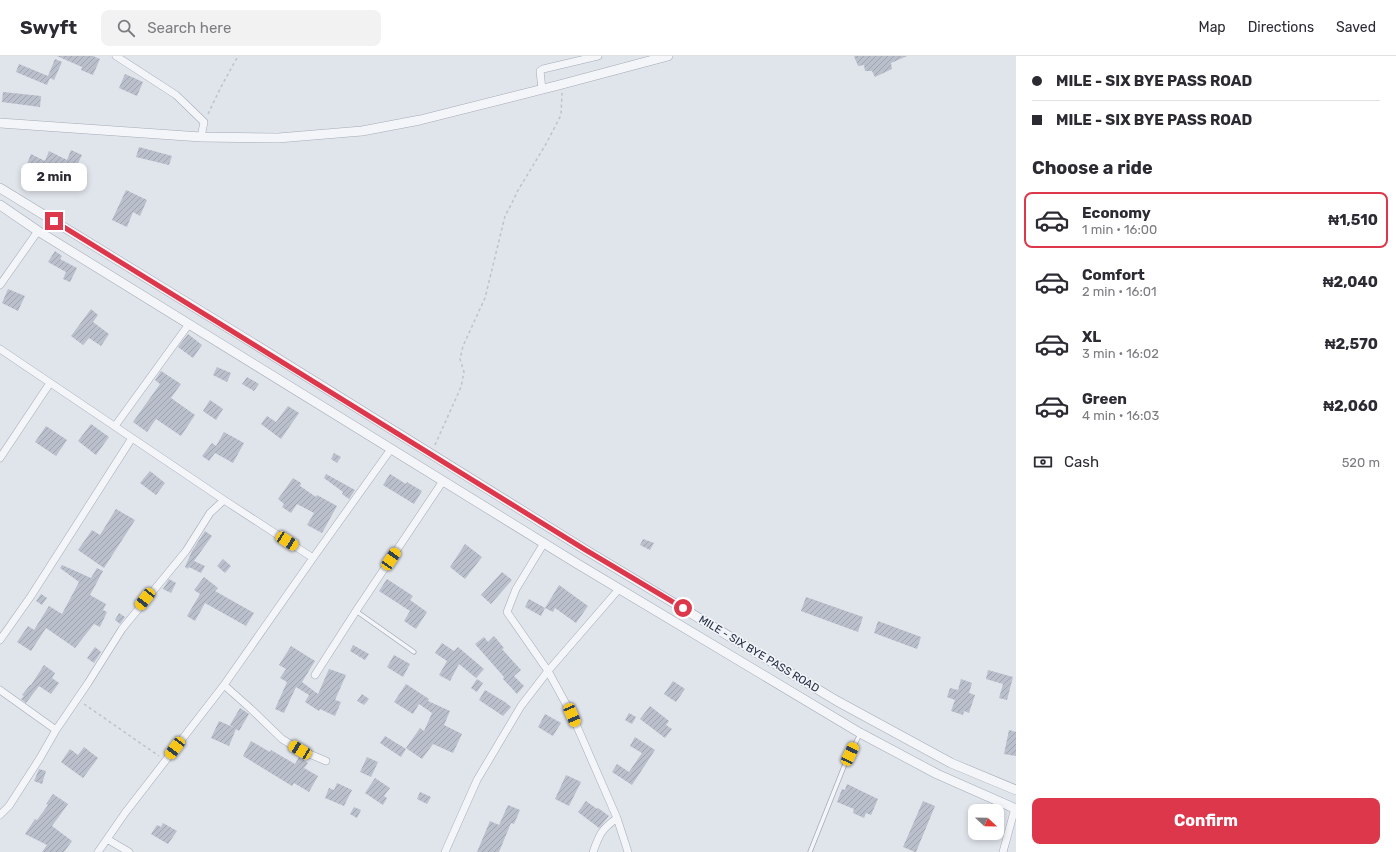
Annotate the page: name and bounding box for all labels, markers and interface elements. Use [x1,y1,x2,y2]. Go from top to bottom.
search box [101,10,381,46]
text: Swyft [20,16,77,39]
icon: search [115,17,137,39]
text: Search here [147,19,231,37]
text: Map [1199,19,1226,36]
text: Directions [1248,19,1314,36]
text: Saved [1336,19,1376,36]
text: MILE - SIX BYE PASS ROAD [1056,72,1252,90]
text: MILE - SIX BYE PASS ROAD [1056,111,1252,129]
text: Choose a ride [1032,157,1153,179]
callout: 2 min [21,163,87,191]
text: 2 min [36,169,72,184]
icon: car [1034,202,1070,238]
text: Economy [1082,204,1151,222]
text: ₦1,510 [1328,211,1378,229]
route end [45,212,63,230]
text: 1 min · 16:00 [1082,222,1157,237]
icon: car [1034,264,1070,300]
text: Comfort [1082,266,1145,284]
text: ₦2,040 [1323,273,1378,291]
text: 2 min · 16:01 [1082,284,1157,299]
icon: car [1034,326,1070,362]
text: XL [1082,328,1101,346]
text: ₦2,570 [1325,335,1378,353]
text: 3 min · 16:02 [1082,346,1159,361]
icon: car [1034,388,1070,424]
text: Green [1082,390,1127,408]
text: ₦2,060 [1323,397,1378,415]
text: 4 min · 16:03 [1082,408,1159,423]
icon: cash [1032,451,1054,473]
text: Cash [1064,453,1099,471]
text: 520 m [1342,455,1380,470]
car [274,529,300,553]
car [379,546,403,572]
car [133,586,157,612]
route start [674,599,692,617]
street label: MILE - SIX BYE PASS ROAD [696,613,822,695]
car [562,702,582,728]
car [163,735,187,761]
car [287,739,313,761]
car [839,741,861,767]
button: Confirm [1032,798,1380,844]
north arrow [968,804,1004,840]
map controls [968,804,1004,840]

